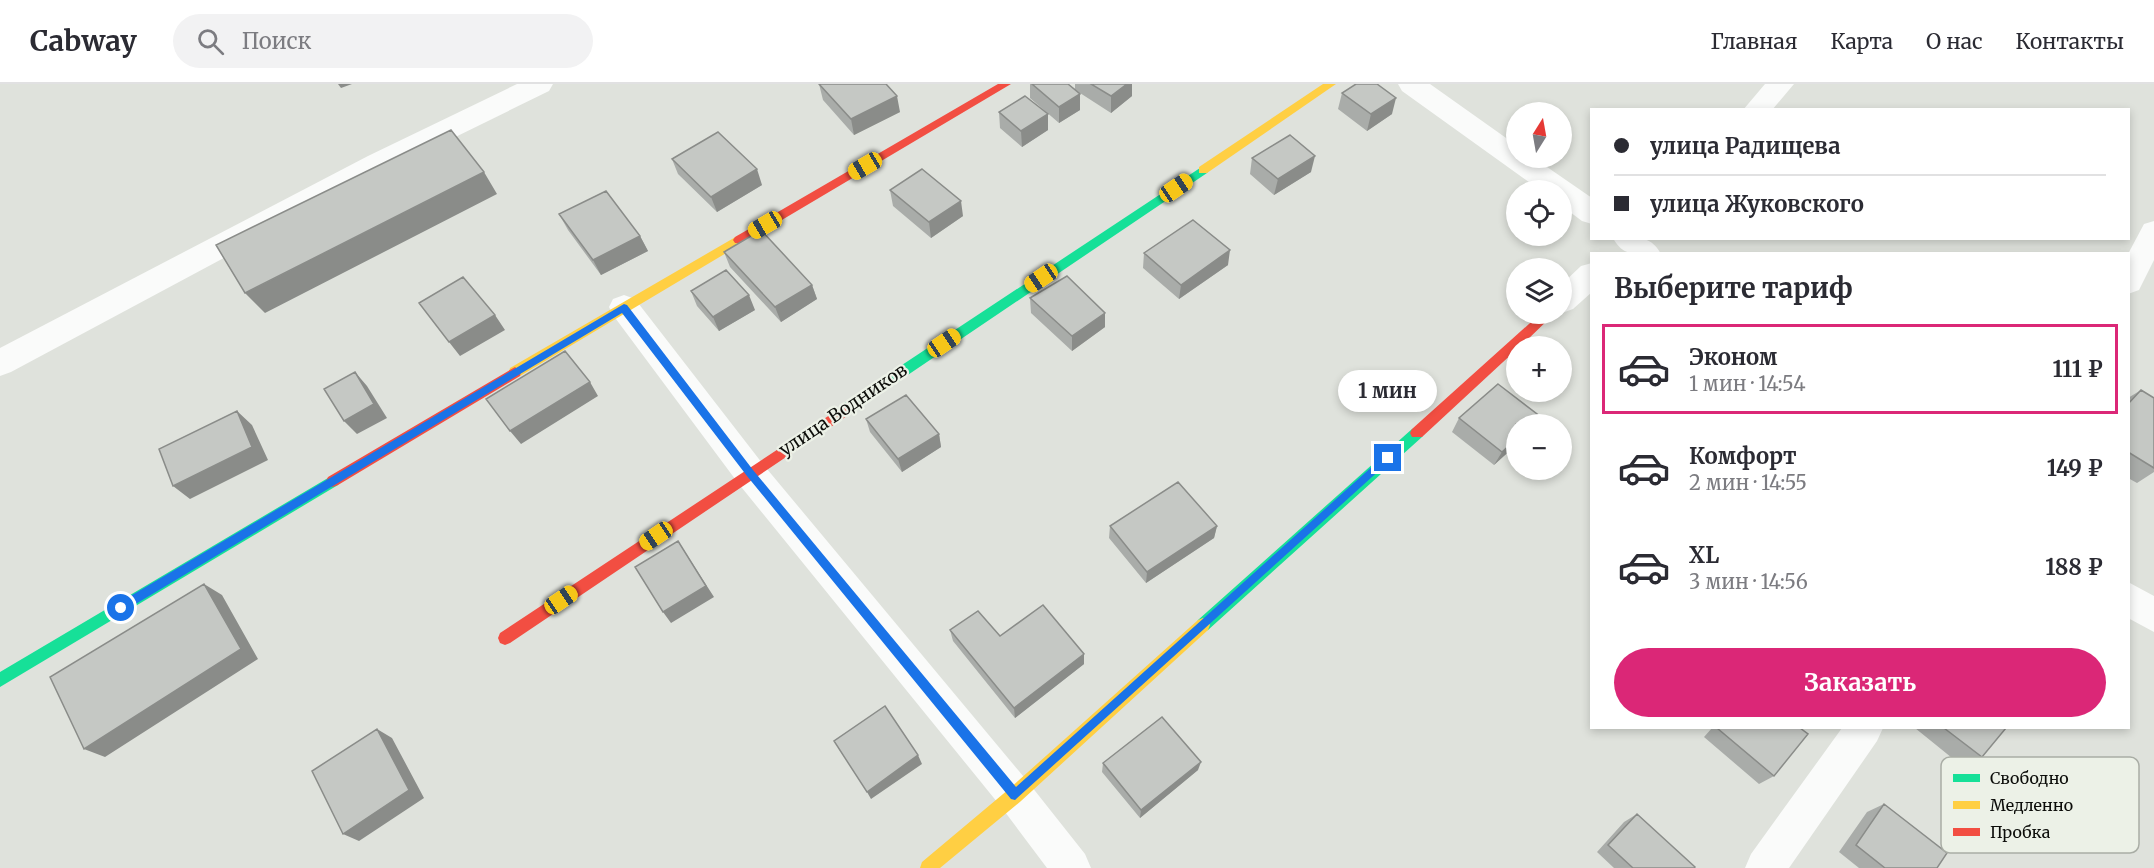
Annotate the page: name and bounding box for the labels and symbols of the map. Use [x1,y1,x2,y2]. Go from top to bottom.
north arrow [1506,102,1572,168]
car [845,149,885,183]
car [1156,170,1196,206]
car [745,208,785,242]
car [1021,260,1061,296]
car [924,325,964,361]
street label: улица Водников [774,358,912,461]
callout: 1 мин [1338,371,1438,413]
route end [1374,444,1401,471]
car [636,518,676,554]
car [541,582,581,618]
route start [107,594,134,621]
legend [1941,757,2139,853]
text: Свободно [1990,768,2069,788]
text: Медленно [1990,795,2073,815]
text: Пробка [1990,822,2051,842]

